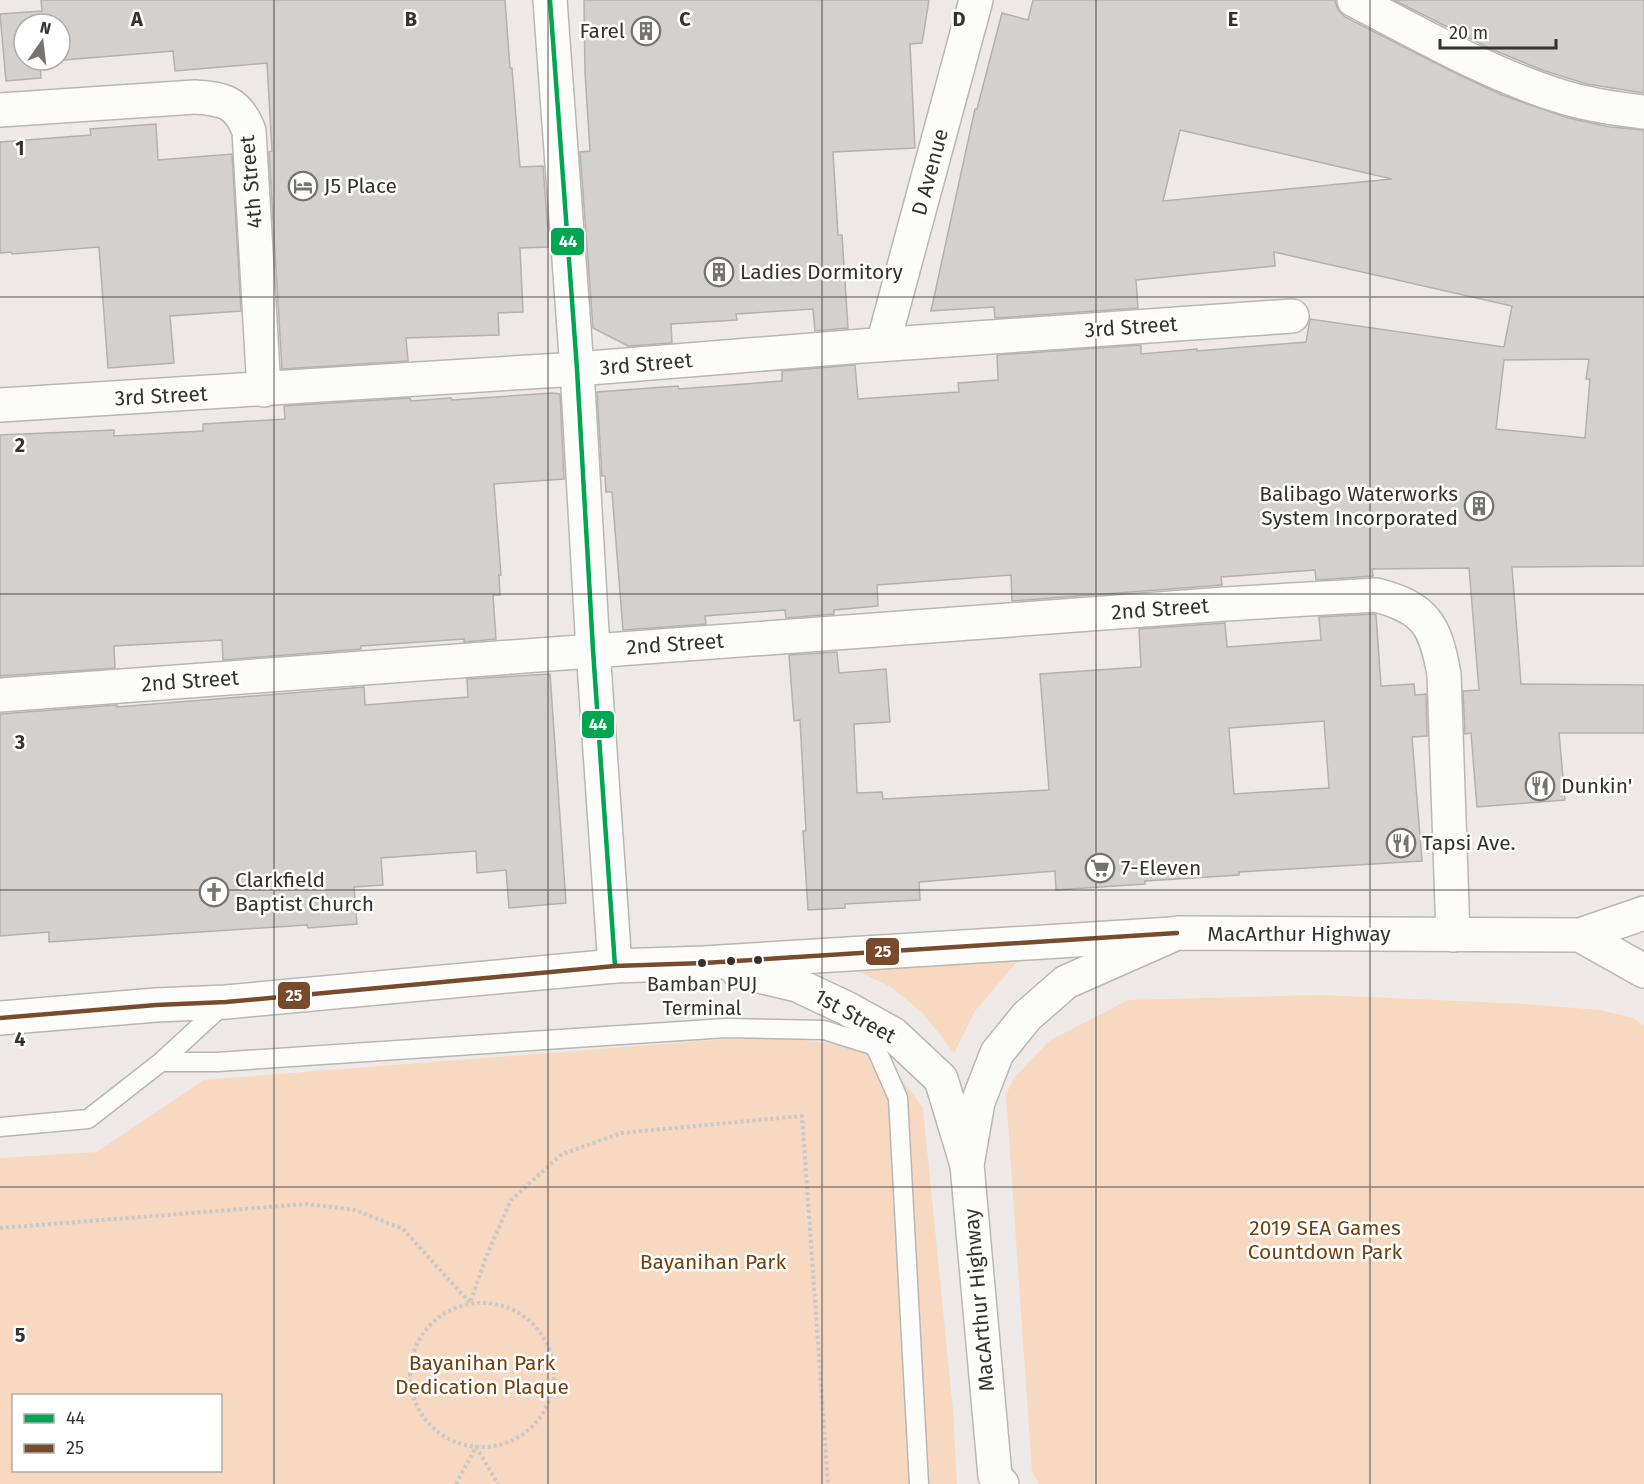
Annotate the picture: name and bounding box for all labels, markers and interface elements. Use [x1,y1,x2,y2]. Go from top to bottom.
text: A [130,7,144,31]
text: B [405,7,417,31]
text: C [679,7,691,31]
text: D [952,7,966,31]
text: E [1228,7,1238,31]
north arrow [12,12,72,72]
scale bar [1440,12,1556,50]
building icon: Farel [630,15,662,47]
text: N [38,17,53,38]
place label: Farel [579,18,625,44]
text: 20 m [1449,22,1488,44]
street label: D Avenue [906,126,954,218]
street label: 4th Street [234,134,268,230]
text: 1 [15,136,25,160]
hotel icon: J5 Place [287,170,319,202]
place label: J5 Place [324,173,397,199]
line badge: 44 [550,227,585,256]
text: 44 [559,232,577,251]
building icon: Ladies Dormitory [703,256,735,288]
place label: Ladies Dormitory [740,259,903,285]
street label: 3rd Street [1084,311,1179,343]
street label: 3rd Street [599,347,694,381]
street label: 3rd Street [114,381,209,411]
text: 2 [15,433,25,457]
place label: Balibago Waterworks System Incorporated [1259,481,1458,531]
building icon: Balibago Waterworks System Incorporated [1463,490,1495,522]
street label: 2nd Street [1110,593,1210,625]
street label: 2nd Street [625,628,725,660]
street label: 2nd Street [140,665,240,697]
line badge: 44 [581,710,615,739]
text: 44 [589,715,607,734]
text: 3 [14,730,25,754]
restaurant icon: Dunkin' [1524,770,1556,802]
place label: Dunkin' [1561,773,1632,799]
restaurant icon: Tapsi Ave. [1385,827,1417,859]
place label: Tapsi Ave. [1422,830,1516,856]
supermarket icon: 7-Eleven [1084,852,1116,884]
place label: 7-Eleven [1121,855,1201,881]
place label: Clarkfield Baptist Church [235,867,374,917]
church icon: Clarkfield Baptist Church [198,876,230,908]
street label: MacArthur Highway [1207,921,1391,947]
line badge: 25 [865,937,900,966]
text: 25 [875,942,892,961]
unlabelled marker [752,954,764,966]
unlabelled marker [725,955,737,967]
marker: Bamban PUJ Terminal [696,957,708,969]
place label: Bamban PUJ Terminal [647,972,757,1020]
line badge: 25 [277,981,311,1010]
street label: 1st Street [810,983,901,1049]
text: 25 [286,986,303,1005]
text: 4 [14,1027,26,1051]
street label: MacArthur Highway [958,1207,1000,1392]
park label: 2019 SEA Games Countdown Park [1248,1215,1402,1265]
park label: Bayanihan Park [640,1249,786,1275]
text: 5 [15,1323,26,1347]
park label: Bayanihan Park Dedication Plaque [395,1350,569,1400]
legend [12,1394,222,1472]
text: 44 [66,1407,86,1429]
text: 25 [66,1437,84,1459]

